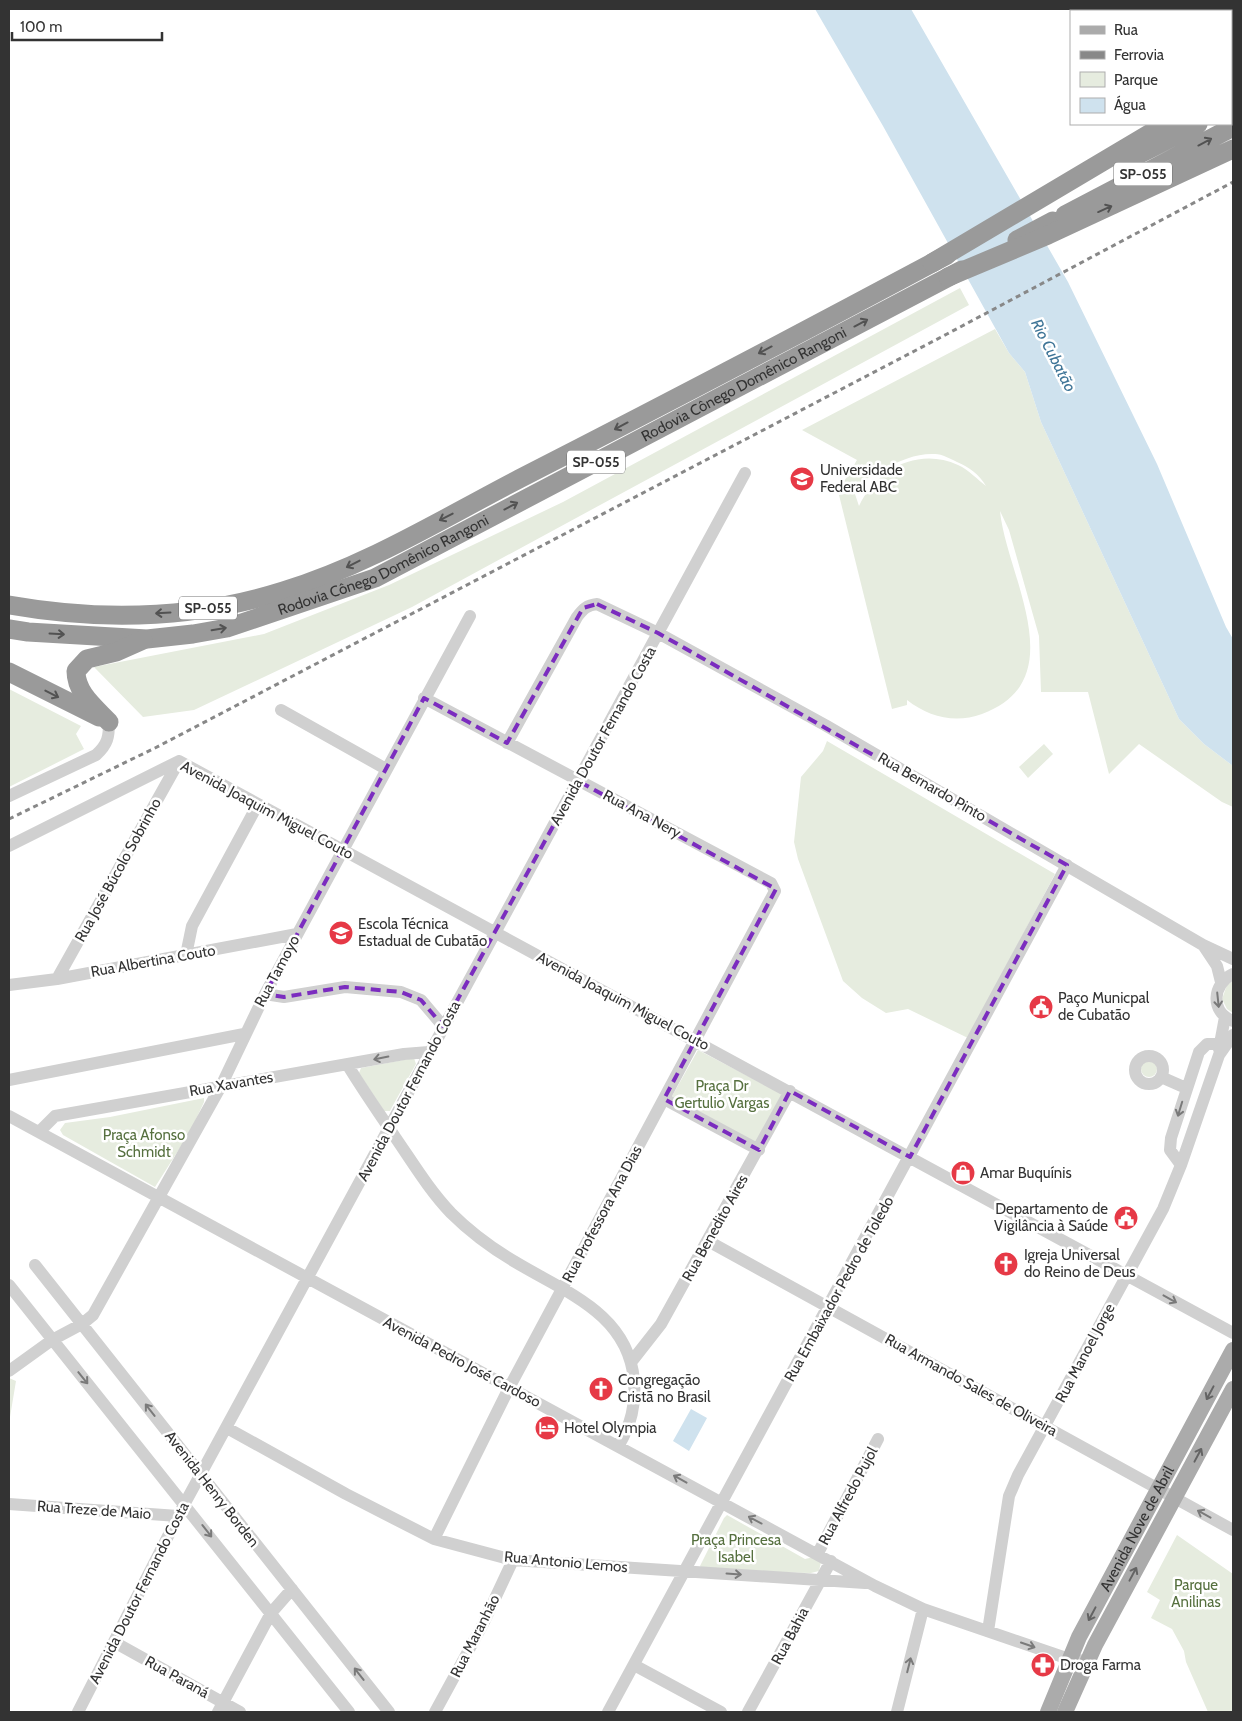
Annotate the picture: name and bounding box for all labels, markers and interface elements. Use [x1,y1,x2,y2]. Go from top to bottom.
scale bar [12,10,162,42]
legend [1070,10,1232,125]
text: 100 m [20,18,62,36]
text: Rua [1114,21,1139,39]
text: Ferrovia [1114,46,1165,64]
text: Parque [1114,71,1158,89]
text: Água [1114,95,1146,114]
one-way arrow [1197,137,1212,146]
road number: SP-055 [1114,162,1172,185]
one-way arrow [1097,204,1112,214]
water label: Rio Cubatão [1027,316,1080,395]
one-way arrow [853,318,868,328]
street label: Rodovia Cônego Domênico Rangoni [638,323,849,446]
one-way arrow [758,346,773,355]
one-way arrow [615,422,629,432]
road number: SP-055 [567,451,625,474]
place label: Universidade Federal ABC [820,461,903,496]
school or university icon: Universidade Federal ABC [789,466,815,492]
one-way arrow [503,501,518,511]
street label: Rodovia Cônego Domênico Rangoni [276,511,492,619]
one-way arrow [439,513,454,522]
one-way arrow [346,559,361,569]
road number: SP-055 [179,596,237,620]
one-way arrow [155,609,171,618]
one-way arrow [211,624,227,634]
one-way arrow [49,629,65,638]
street label: Avenida Doutor Fernando Costa [546,643,660,829]
one-way arrow [45,689,60,699]
street label: Rua Bernardo Pinto [875,749,989,825]
street label: Avenida Joaquim Miguel Couto [178,757,356,863]
street label: Rua Ana Nery [600,786,684,842]
street label: Rua José Búcolo Sobrinho [71,795,165,945]
place label: Escola Técnica Estadual de Cubatão [358,915,487,950]
school or university icon: Escola Técnica Estadual de Cubatão [328,920,354,946]
street label: Rua Tamoyo [251,932,303,1010]
street label: Rua Albertina Couto [89,941,217,981]
street label: Avenida Joaquim Miguel Couto [534,948,712,1054]
place label: Paço Municpal de Cubatão [1058,989,1150,1024]
one-way arrow [1213,992,1223,1008]
public building icon: Paço Municpal de Cubatão [1028,994,1054,1020]
street label: Avenida Doutor Fernando Costa [354,997,465,1184]
one-way arrow [373,1054,389,1063]
street label: Rua Xavantes [188,1068,274,1100]
park label: Praça Dr Gertulio Vargas [675,1077,769,1112]
one-way arrow [1174,1101,1184,1117]
park label: Praça Afonso Schmidt [103,1126,185,1161]
street label: Rua Professora Ana Dias [558,1142,646,1286]
shop icon: Amar Buquínis [950,1160,976,1186]
place label: Amar Buquínis [980,1164,1072,1182]
street label: Rua Benedito Aires [678,1172,752,1284]
street label: Rua Embaixador Pedro de Toledo [780,1193,898,1385]
place label: Departamento de Vigilância à Saúde [994,1200,1108,1235]
public building icon: Departamento de Vigilância à Saúde [1113,1205,1139,1231]
place label: Igreja Universal do Reino de Deus [1024,1246,1136,1281]
church icon: Igreja Universal do Reino de Deus [993,1251,1019,1277]
one-way arrow [1162,1294,1177,1304]
street label: Rua Manoel Jorge [1051,1300,1119,1406]
street label: Avenida Pedro José Cardoso [380,1313,544,1411]
street label: Rua Armando Sales de Oliveira [882,1330,1061,1440]
one-way arrow [77,1371,88,1384]
place label: Congregação Cristã no Brasil [618,1371,711,1406]
church icon: Congregação Cristã no Brasil [588,1376,614,1402]
one-way arrow [1205,1386,1215,1401]
one-way arrow [144,1403,155,1416]
hotel icon: Hotel Olympia [534,1415,560,1441]
place label: Hotel Olympia [564,1419,657,1437]
street label: Avenida Henry Borden [161,1427,263,1551]
street label: Rua Alfredo Pujol [815,1443,882,1548]
one-way arrow [1193,1447,1203,1462]
street label: Avenida Nove de Abril [1096,1463,1178,1594]
one-way arrow [673,1474,688,1483]
street label: Rua Treze de Maio [36,1497,152,1523]
street label: Avenida Doutor Fernando Costa [85,1498,193,1687]
one-way arrow [1197,1508,1212,1518]
one-way arrow [748,1515,763,1525]
one-way arrow [201,1525,212,1538]
park label: Praça Princesa Isabel [691,1531,782,1566]
street label: Rua Antonio Lemos [503,1548,629,1576]
one-way arrow [1128,1567,1138,1582]
one-way arrow [726,1570,742,1579]
park label: Parque Anilinas [1171,1576,1221,1611]
street label: Rua Maranhão [446,1592,504,1680]
street label: Rua Bahia [768,1604,813,1668]
one-way arrow [1087,1606,1097,1621]
one-way arrow [1020,1641,1036,1650]
street label: Rua Paraná [142,1652,213,1702]
pharmacy icon: Droga Farma [1030,1652,1056,1678]
place label: Droga Farma [1060,1656,1142,1674]
one-way arrow [904,1657,914,1673]
one-way arrow [354,1668,365,1681]

